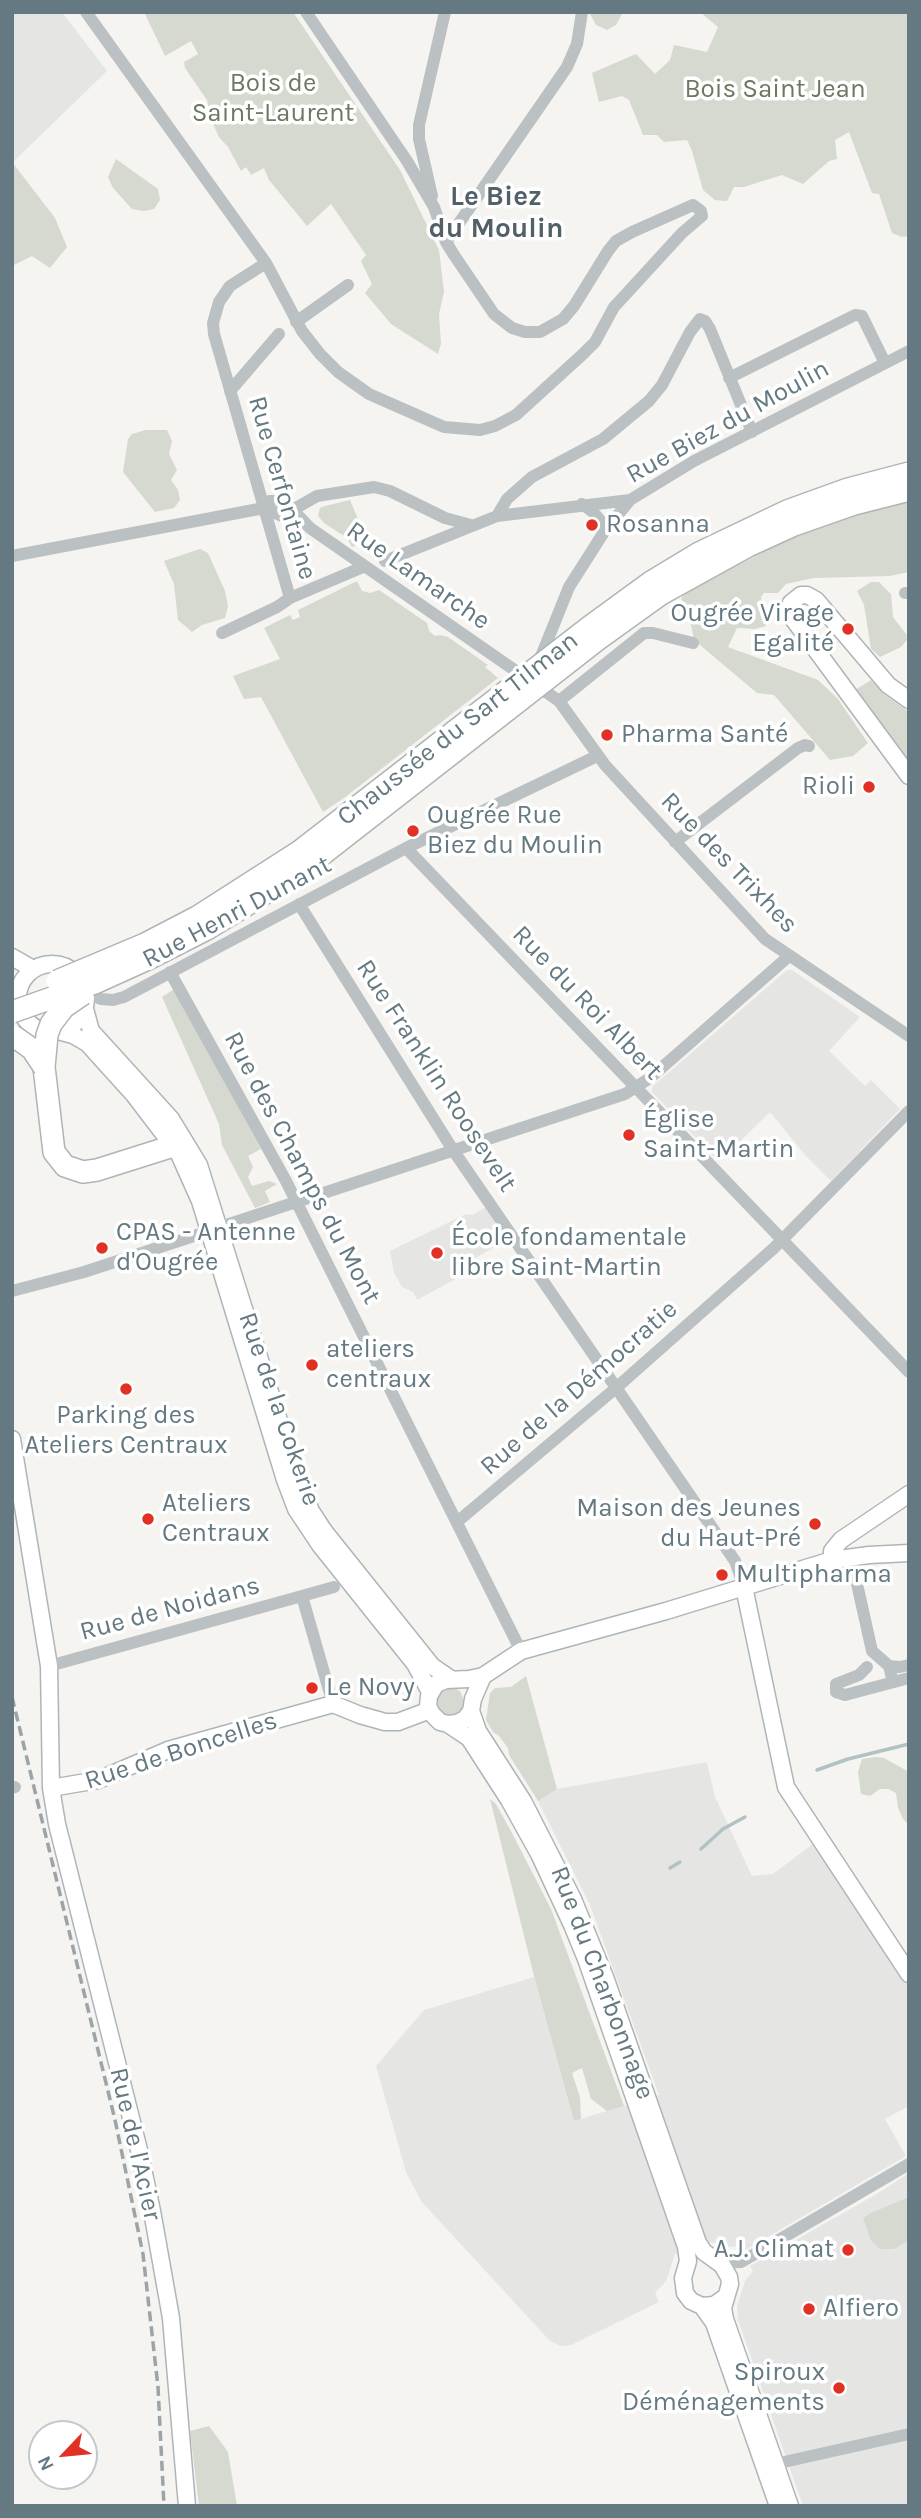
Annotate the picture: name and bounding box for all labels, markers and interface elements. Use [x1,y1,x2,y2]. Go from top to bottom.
park label: Bois de Saint-Laurent [192,68,354,130]
park label: Bois Saint Jean [684,74,866,106]
district label: Le Biez du Moulin [429,180,563,246]
street label: Rue Biez du Moulin [621,353,835,491]
street label: Rue Cerfontaine [241,393,323,583]
place label: Rosanna [606,509,710,541]
street label: Rue Lamarche [340,515,496,637]
marker: Rosanna [584,517,600,533]
place label: Ougrée Virage Egalité [670,598,834,660]
marker: Ougrée Virage Egalité [840,621,856,637]
street label: Chaussée du Sart Tilman [331,625,585,833]
place label: Pharma Santé [621,719,788,751]
marker: Pharma Santé [599,727,615,743]
place label: Rioli [802,771,855,803]
marker: Rioli [861,779,877,795]
street label: Rue des Trixhes [654,786,804,940]
place label: Ougrée Rue Biez du Moulin [427,800,603,862]
marker: Ougrée Rue Biez du Moulin [405,823,421,839]
street label: Rue Henri Dunant [137,849,337,975]
street label: Rue du Roi Albert [505,919,669,1087]
street label: Rue Franklin Roosevelt [349,954,523,1198]
street label: Rue des Champs du Mont [217,1026,387,1310]
place label: Église Saint-Martin [643,1104,794,1166]
marker: Église Saint-Martin [621,1127,637,1143]
place label: CPAS - Antenne d'Ougrée [116,1217,296,1278]
place label: École fondamentale libre Saint-Martin [451,1222,687,1284]
marker: CPAS - Antenne d'Ougrée [94,1240,110,1256]
marker: École fondamentale libre Saint-Martin [429,1245,445,1261]
street label: Rue de la Démocratie [474,1294,684,1482]
street label: Rue de la Cokerie [231,1308,327,1510]
place label: ateliers centraux [326,1334,431,1396]
marker: ateliers centraux [304,1357,320,1373]
marker: Parking des Ateliers Centraux [118,1381,134,1397]
place label: Parking des Ateliers Centraux [24,1400,228,1462]
place label: Ateliers Centraux [162,1488,270,1550]
place label: Maison des Jeunes du Haut-Pré [576,1493,801,1554]
marker: Ateliers Centraux [140,1511,156,1527]
marker: Maison des Jeunes du Haut-Pré [807,1516,823,1532]
place label: Multipharma [736,1559,892,1591]
marker: Multipharma [714,1567,730,1583]
street label: Rue de Noidans [77,1570,263,1648]
place label: Le Novy [326,1672,415,1704]
marker: Le Novy [304,1680,320,1696]
street label: Rue de Boncelles [81,1705,281,1797]
street label: Rue du Charbonnage [543,1862,661,2104]
street label: Rue de l'Acier [102,2065,168,2223]
place label: A.J. Climat [714,2234,834,2266]
marker: A.J. Climat [840,2242,856,2258]
place label: Alfiero [823,2293,899,2325]
marker: Alfiero [801,2301,817,2317]
place label: Spiroux Déménagements [622,2357,825,2418]
marker: Spiroux Déménagements [831,2380,847,2396]
north arrow [28,2420,98,2490]
text: N [33,2452,59,2474]

